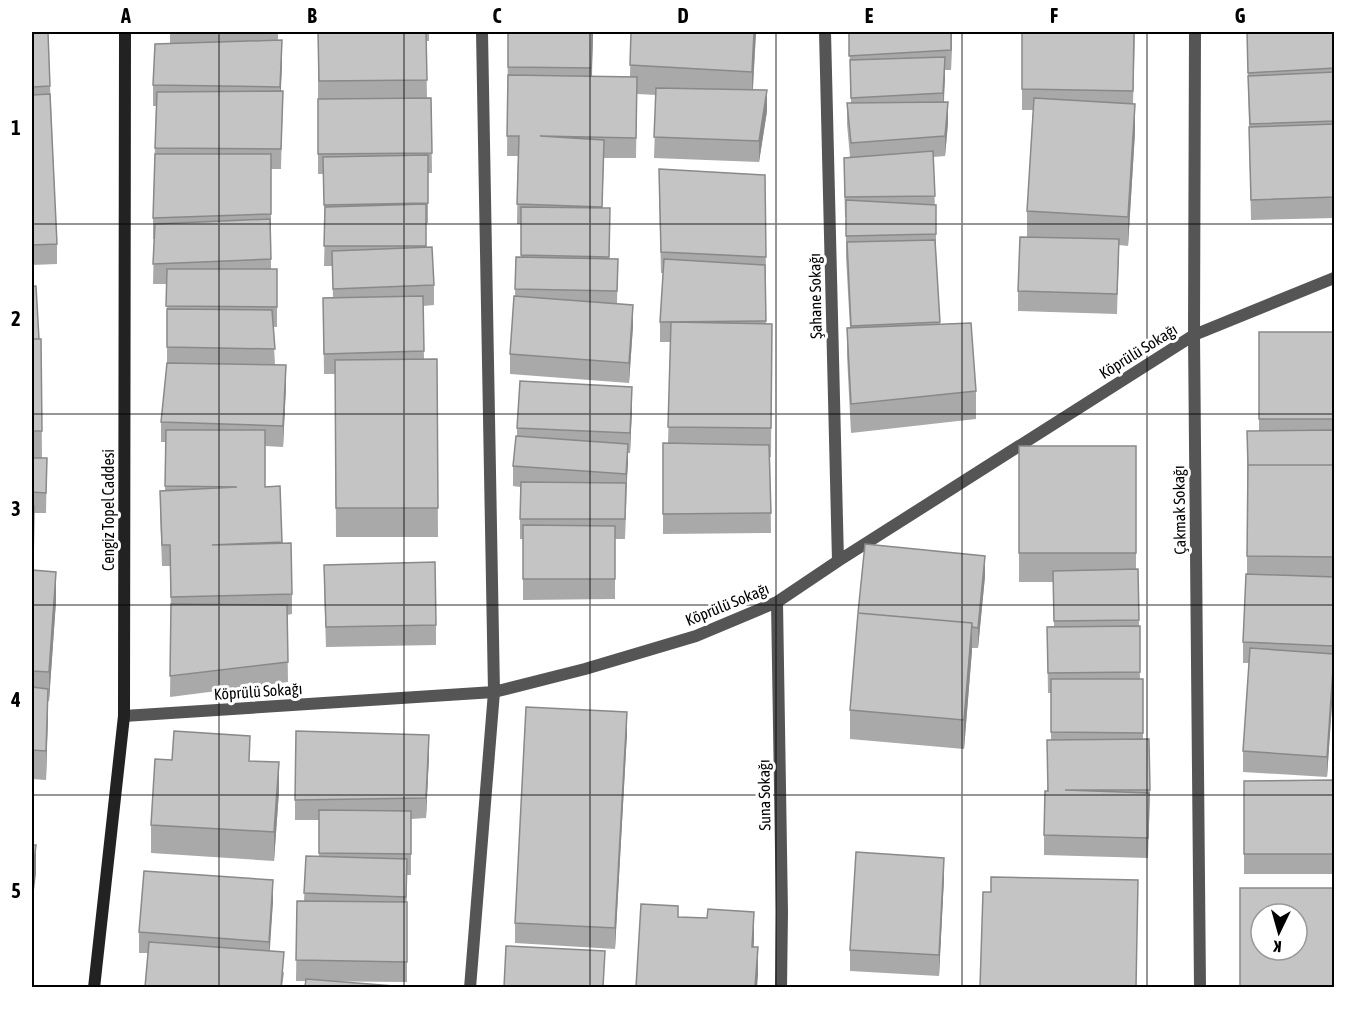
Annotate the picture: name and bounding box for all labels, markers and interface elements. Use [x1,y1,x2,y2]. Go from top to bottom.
text: A [120,4,131,27]
text: B [307,4,317,27]
text: C [493,4,502,27]
text: D [677,4,689,27]
text: E [865,4,874,27]
text: F [1050,4,1058,27]
text: G [1235,4,1246,27]
text: 1 [11,116,21,139]
street label: Şahane Sokağı [805,253,826,339]
text: 2 [11,307,21,330]
street label: Köprülü Sokağı [1096,320,1181,383]
street label: Cengiz Topel Caddesi [99,449,118,571]
street label: Çakmak Sokağı [1169,465,1190,555]
text: 3 [11,497,21,520]
street label: Köprülü Sokağı [683,579,772,630]
street label: Köprülü Sokağı [213,679,303,704]
text: 4 [10,688,21,711]
street label: Suna Sokağı [754,759,775,831]
text: 5 [11,879,21,902]
north arrow [1249,902,1309,962]
text: K [1273,938,1282,956]

